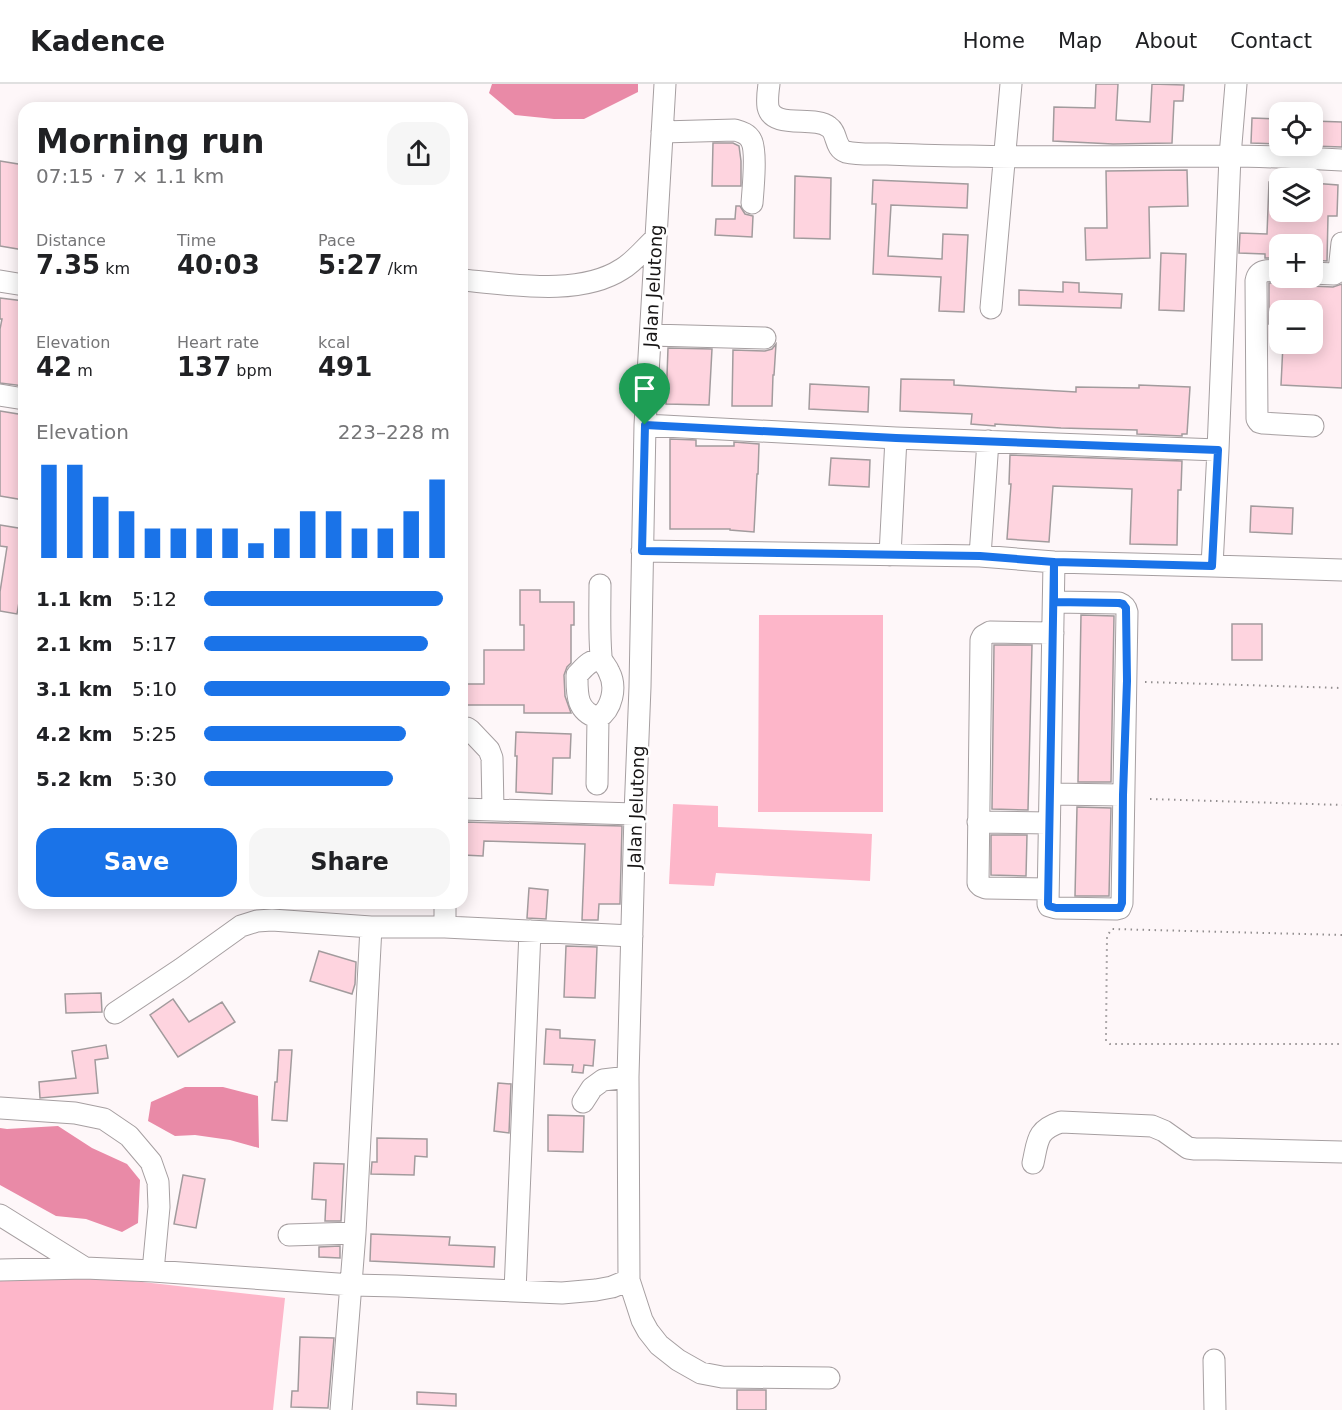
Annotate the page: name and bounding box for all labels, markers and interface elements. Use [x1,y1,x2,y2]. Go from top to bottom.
text: Kadence [30,25,165,58]
text: Home [963,29,1025,53]
text: Map [1058,29,1102,53]
text: About [1135,29,1197,53]
text: Contact [1230,29,1312,53]
map controls [1269,102,1323,354]
button: locate [1269,102,1323,156]
text: Morning run [36,122,264,161]
button: share [387,122,450,185]
text: 07:15 · 7 × 1.1 km [36,164,224,188]
button: layers [1269,168,1323,222]
street label: Jalan Jelutong [639,224,667,349]
text: Distance [36,231,106,250]
text: Time [177,231,216,250]
text: Pace [318,231,355,250]
button: + [1269,234,1323,288]
text: 7.35 [36,250,100,280]
text: 40:03 [177,250,260,280]
text: 5:27 [318,250,383,280]
text: km [100,259,130,278]
text: /km [383,259,418,278]
button: − [1269,300,1323,354]
text: Elevation [36,333,110,352]
text: Heart rate [177,333,259,352]
text: kcal [318,333,350,352]
text: 42 [36,352,72,382]
text: 137 [177,352,231,382]
text: 491 [318,352,372,382]
text: m [72,361,93,380]
text: bpm [231,361,272,380]
pin [619,363,670,425]
icon: arrive [628,372,661,405]
text: Elevation [36,420,129,444]
text: 223–228 m [338,420,450,444]
text: 1.1 km [36,587,113,611]
text: 5:12 [132,587,177,611]
text: 2.1 km [36,632,113,656]
text: 5:17 [132,632,177,656]
text: 3.1 km [36,677,113,701]
text: 5:10 [132,677,177,701]
text: 4.2 km [36,722,113,746]
text: 5:25 [132,722,177,746]
street label: Jalan Jelutong [623,745,649,870]
text: 5.2 km [36,767,113,791]
text: 5:30 [132,767,177,791]
button: Save [36,828,237,897]
button: Share [249,828,450,897]

